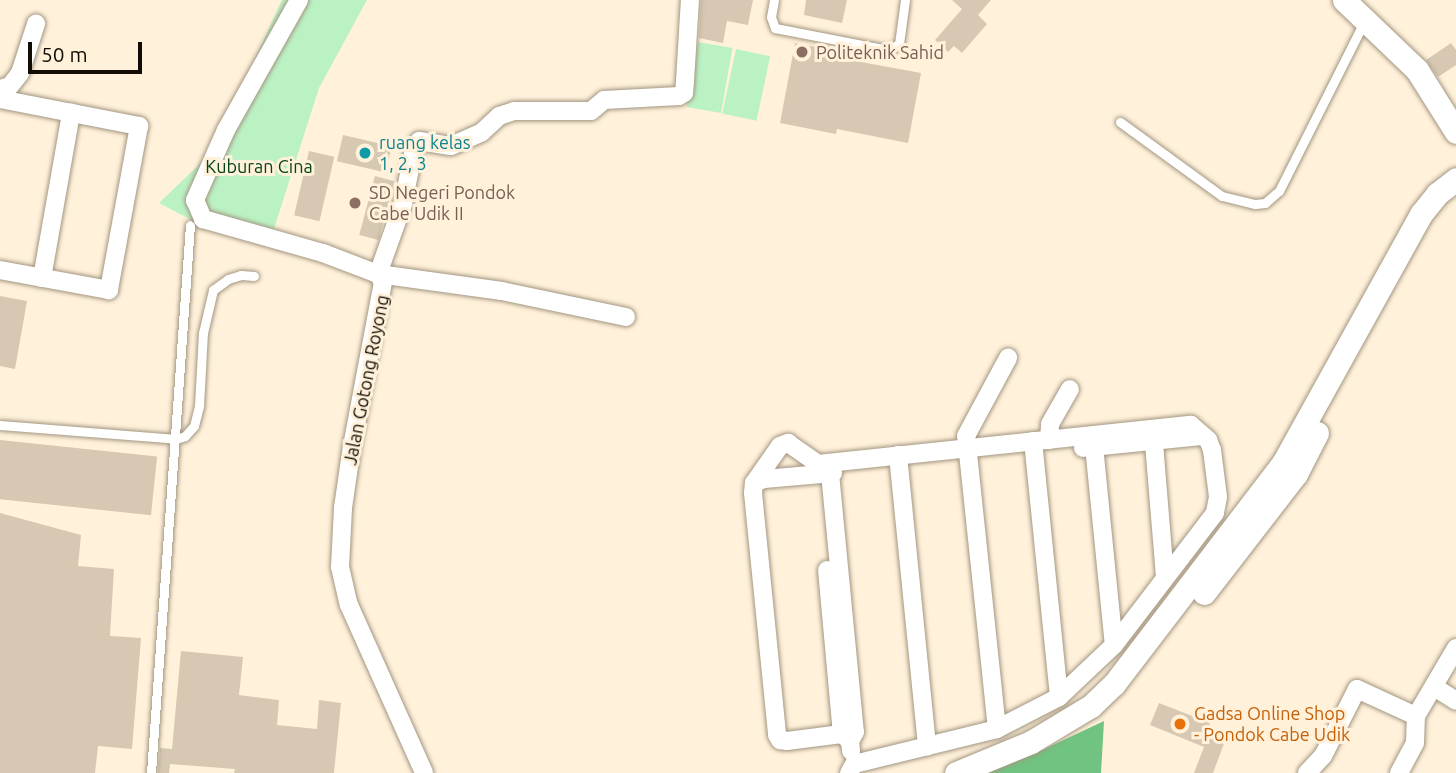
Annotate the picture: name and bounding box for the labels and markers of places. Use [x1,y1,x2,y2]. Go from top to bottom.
place label: Politeknik Sahid [816,41,944,63]
marker: Politeknik Sahid [794,44,810,60]
place label: ruang kelas 1, 2, 3 [379,132,471,174]
marker: ruang kelas 1, 2, 3 [357,145,373,161]
place label: SD Negeri Pondok Cabe Udik II [369,182,515,224]
marker: SD Negeri Pondok Cabe Udik II [347,195,363,211]
place label: Gadsa Online Shop - Pondok Cabe Udik [1194,703,1350,746]
marker: Gadsa Online Shop - Pondok Cabe Udik [1172,716,1188,732]

